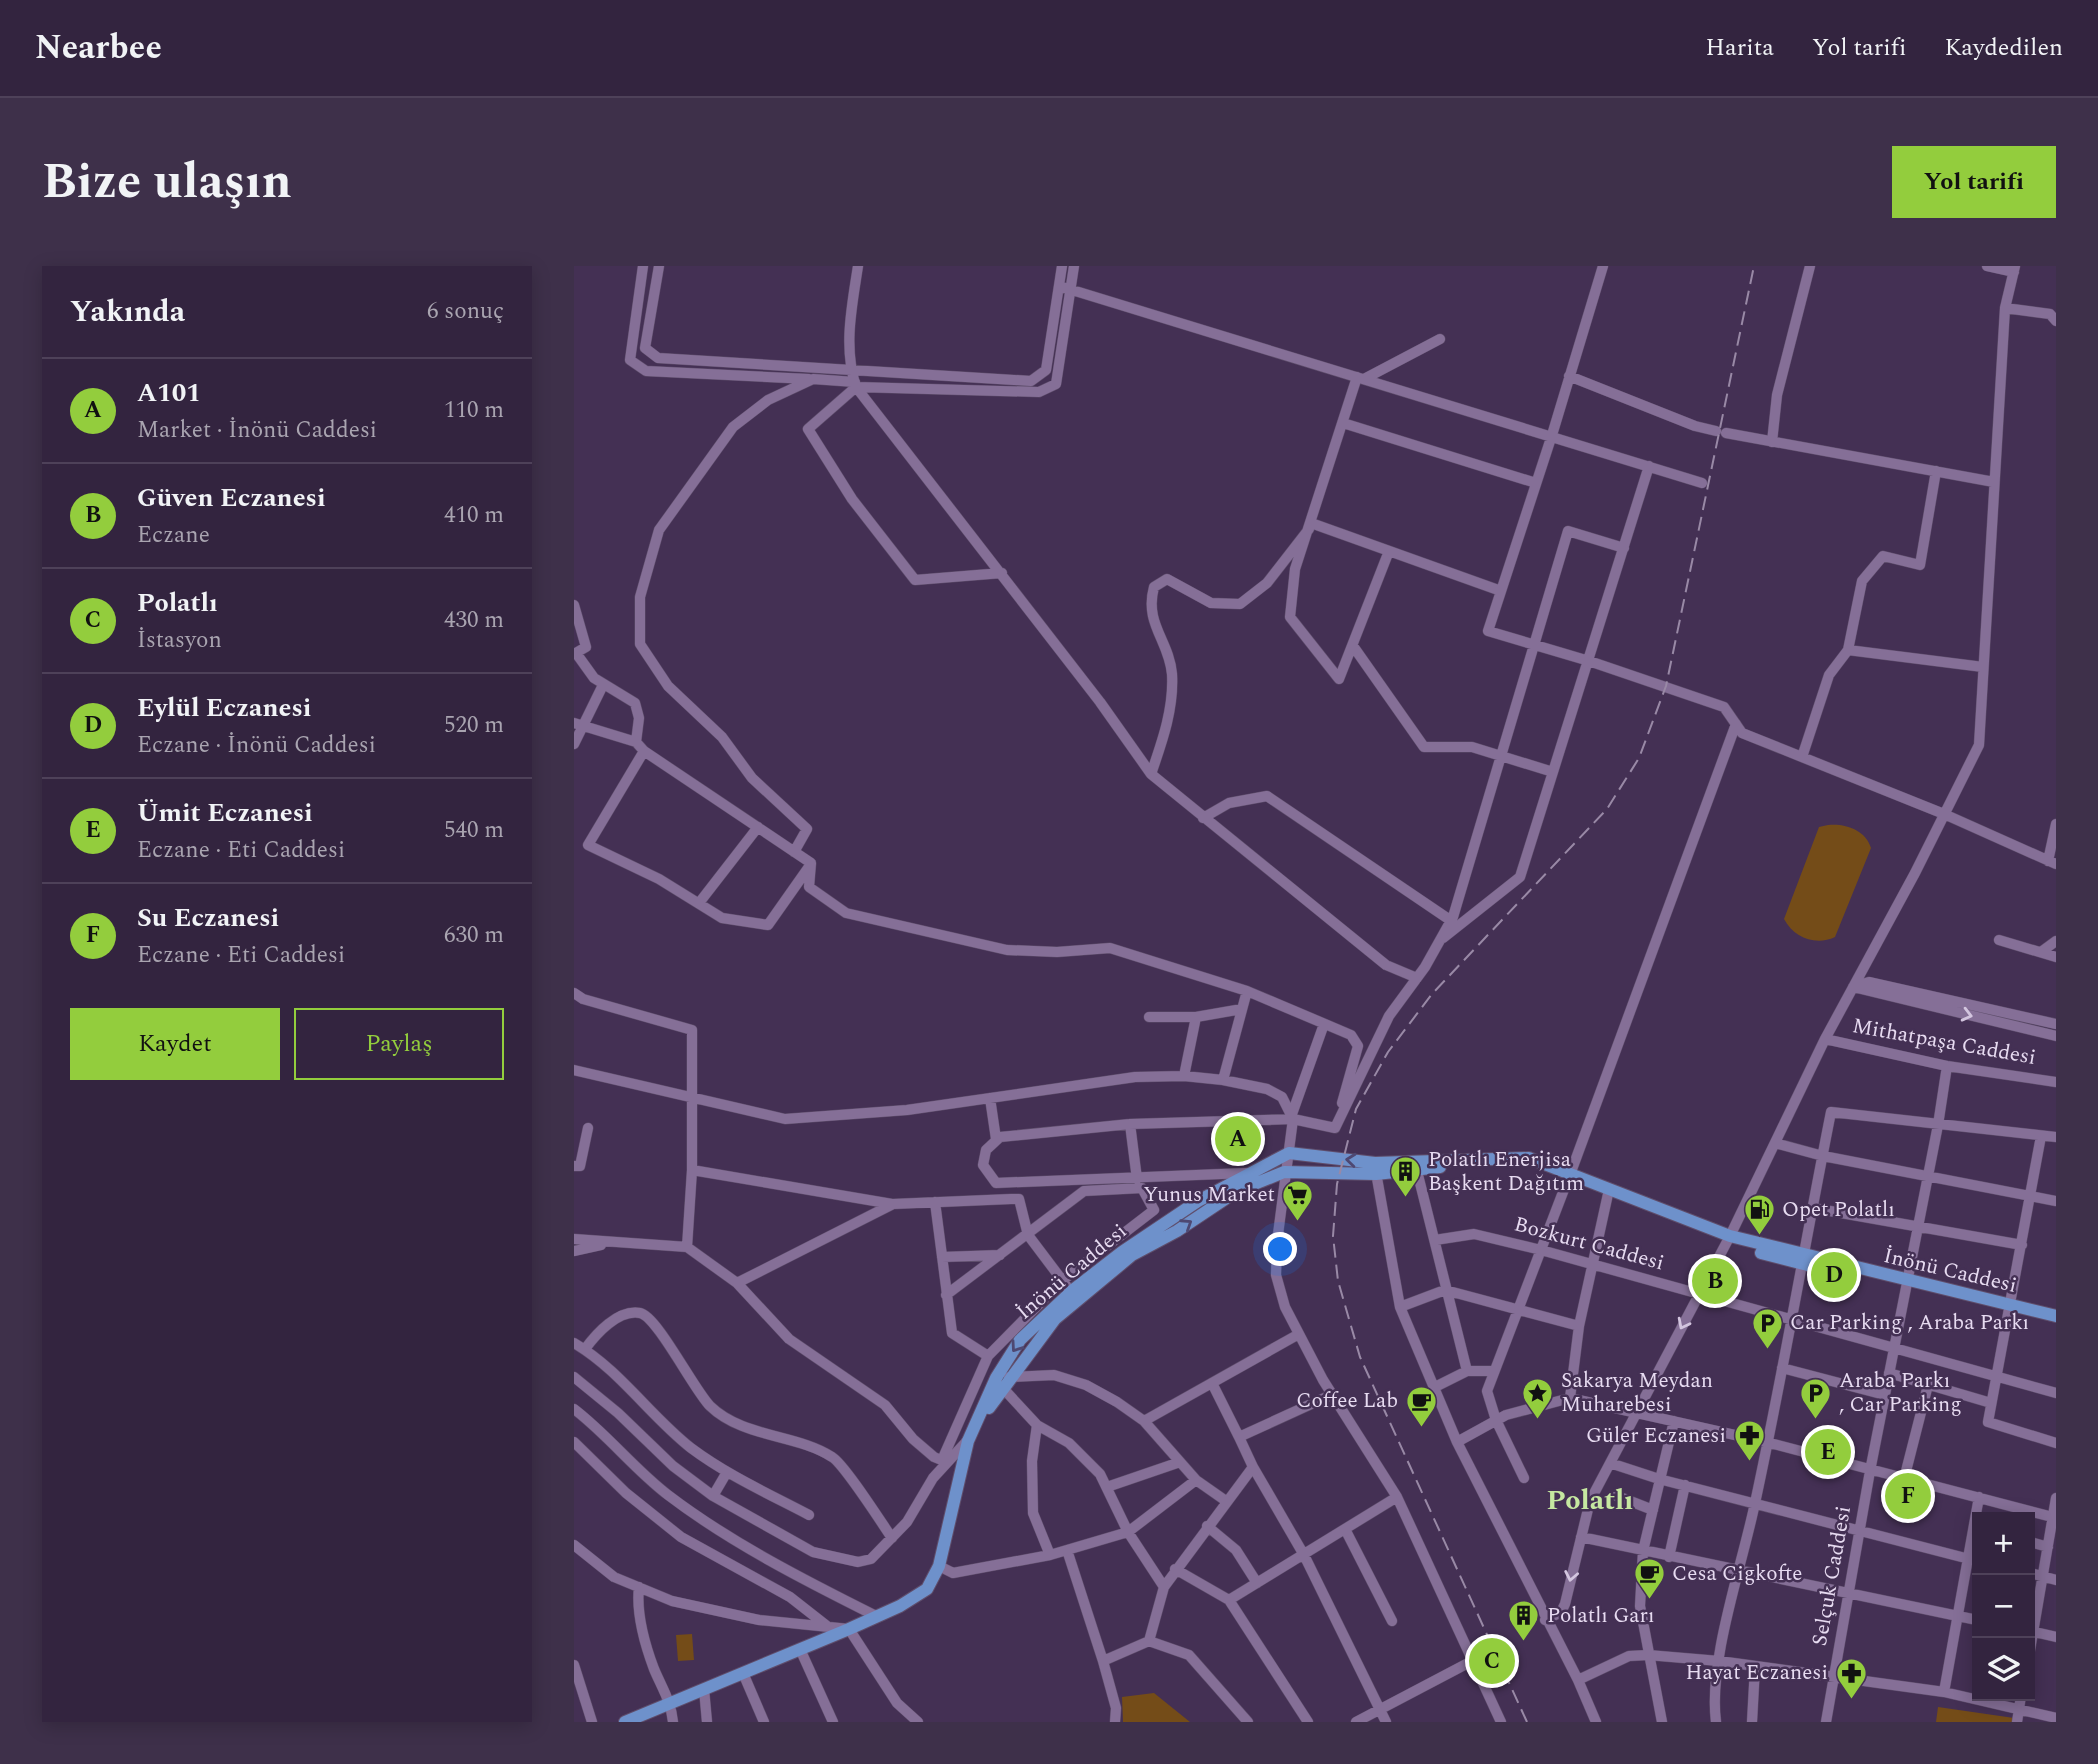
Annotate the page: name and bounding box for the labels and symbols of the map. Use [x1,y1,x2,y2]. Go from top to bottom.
one-way arrow [1961,1007,1973,1021]
street label: Mithatpaşa Caddesi [1850,1010,2038,1074]
pin: A [1215,1113,1261,1165]
place label: Polatlı Enerjisa Başkent Dağıtım [1428,1144,1584,1200]
one-way arrow [1345,1153,1357,1168]
building icon: Polatlı Enerjisa Başkent Dağıtım [1388,1155,1422,1199]
supermarket icon: Yunus Market [1281,1178,1315,1222]
place label: Yunus Market [1143,1179,1275,1211]
fuel station icon: Opet Polatlı [1742,1193,1776,1237]
place label: Opet Polatlı [1782,1194,1895,1226]
street label: Bozkurt Caddesi [1510,1209,1668,1279]
street label: İnönü Caddesi [1010,1216,1134,1328]
one-way arrow [1179,1220,1192,1232]
your location [1263,1232,1297,1266]
street label: İnönü Caddesi [1880,1240,2020,1302]
pin: D [1811,1249,1857,1301]
pin: B [1692,1255,1738,1307]
parking icon: Car Parking , Araba Parkı [1750,1306,1784,1350]
place label: Car Parking , Araba Parkı [1790,1307,2029,1339]
one-way arrow [1677,1317,1691,1329]
one-way arrow [1012,1339,1024,1352]
place label: Sakarya Meydan Muharebesi [1561,1365,1713,1421]
place label: Araba Parkı , Car Parking [1839,1365,1962,1421]
place icon: Sakarya Meydan Muharebesi [1521,1376,1555,1420]
parking icon: Araba Parkı , Car Parking [1799,1376,1833,1420]
cafe icon: Coffee Lab [1404,1384,1438,1428]
place label: Coffee Lab [1296,1385,1398,1417]
pharmacy icon: Güler Eczanesi [1732,1419,1766,1463]
place label: Güler Eczanesi [1586,1420,1726,1452]
pin: E [1805,1426,1851,1478]
pin: F [1885,1470,1931,1522]
district label: Polatlı [1547,1479,1633,1522]
street label: Selçuk Caddesi [1804,1504,1860,1648]
cafe icon: Cesa Cigkofte [1632,1557,1666,1601]
place label: Cesa Cigkofte [1672,1558,1803,1590]
one-way arrow [1564,1570,1579,1582]
building icon: Polatlı Garı [1507,1599,1541,1643]
place label: Polatlı Garı [1547,1600,1655,1632]
pin: C [1469,1635,1515,1687]
pharmacy icon: Hayat Eczanesi [1834,1656,1868,1700]
place label: Hayat Eczanesi [1686,1657,1828,1689]

